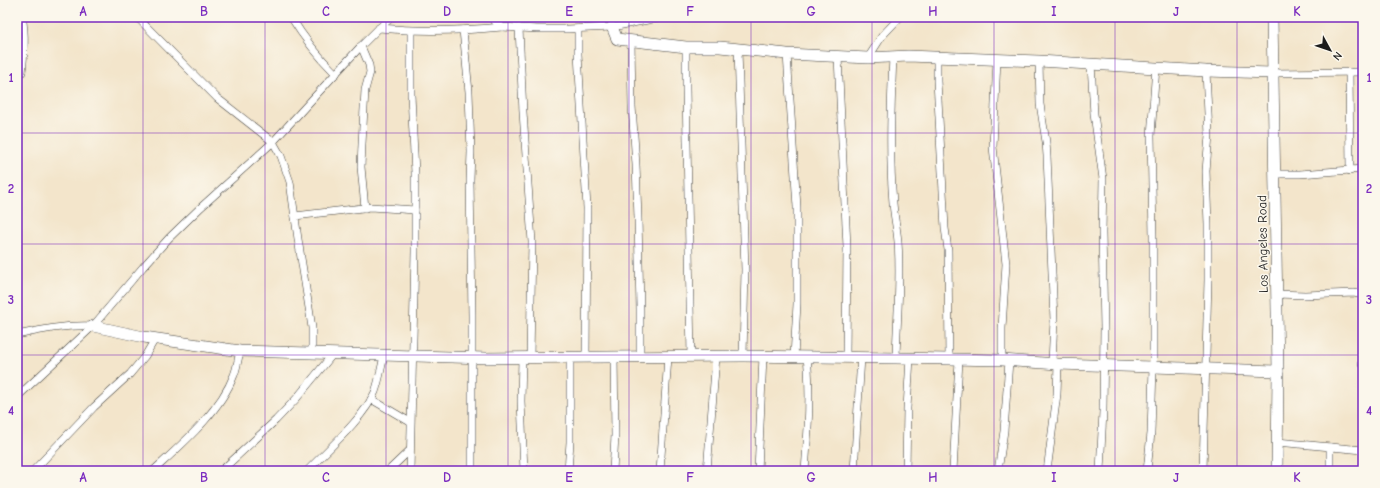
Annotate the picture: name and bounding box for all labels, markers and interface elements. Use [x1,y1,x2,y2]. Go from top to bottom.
text: A [79,4,87,19]
text: B [200,4,208,19]
text: C [322,4,330,19]
text: D [443,4,451,19]
text: E [565,4,573,19]
text: F [686,4,694,19]
text: G [806,4,816,19]
text: H [928,4,938,19]
text: I [1051,4,1057,19]
text: J [1173,4,1179,19]
text: K [1293,4,1301,19]
north arrow [1310,30,1350,70]
text: N [1330,49,1345,63]
text: 1 [8,70,14,85]
text: 1 [1366,70,1372,85]
text: 2 [8,181,14,196]
text: 2 [1366,181,1372,196]
street label: Los Angeles Road [1254,195,1271,293]
text: 3 [8,292,14,307]
text: 3 [1366,292,1372,307]
text: 4 [8,403,14,418]
text: 4 [1366,403,1372,418]
text: A [79,470,87,485]
text: B [200,470,208,485]
text: C [322,470,330,485]
text: D [443,470,451,485]
text: E [565,470,573,485]
text: F [686,470,694,485]
text: G [806,470,816,485]
text: H [928,470,938,485]
text: I [1051,470,1057,485]
text: J [1173,470,1179,485]
text: K [1293,470,1301,485]

